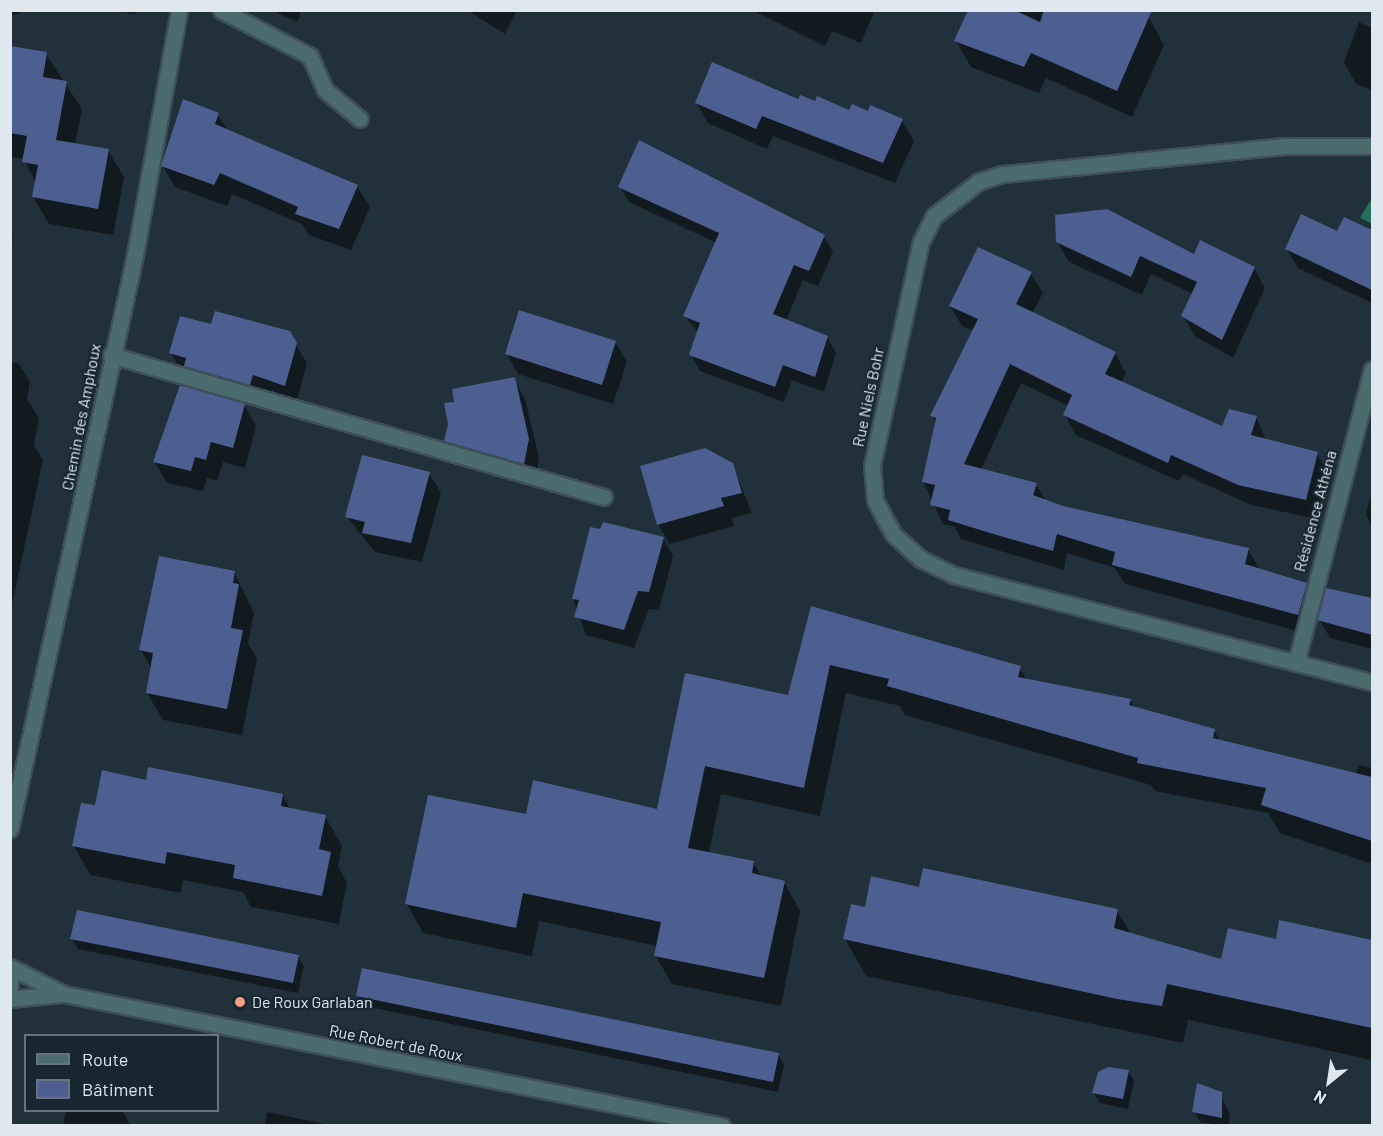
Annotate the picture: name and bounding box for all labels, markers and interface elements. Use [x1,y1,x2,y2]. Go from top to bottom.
street label: Chemin des Amphoux [57,342,105,492]
street label: Rue Niels Bohr [848,345,888,449]
street label: Résidence Athéna [1290,448,1340,574]
place label: De Roux Garlaban [252,992,373,1012]
marker: De Roux Garlaban [233,995,247,1009]
street label: Rue Robert de Roux [327,1021,465,1065]
legend [24,1034,219,1112]
text: Route [82,1048,128,1070]
north arrow [1299,1052,1359,1112]
text: Bâtiment [82,1078,154,1100]
text: N [1310,1087,1329,1109]

